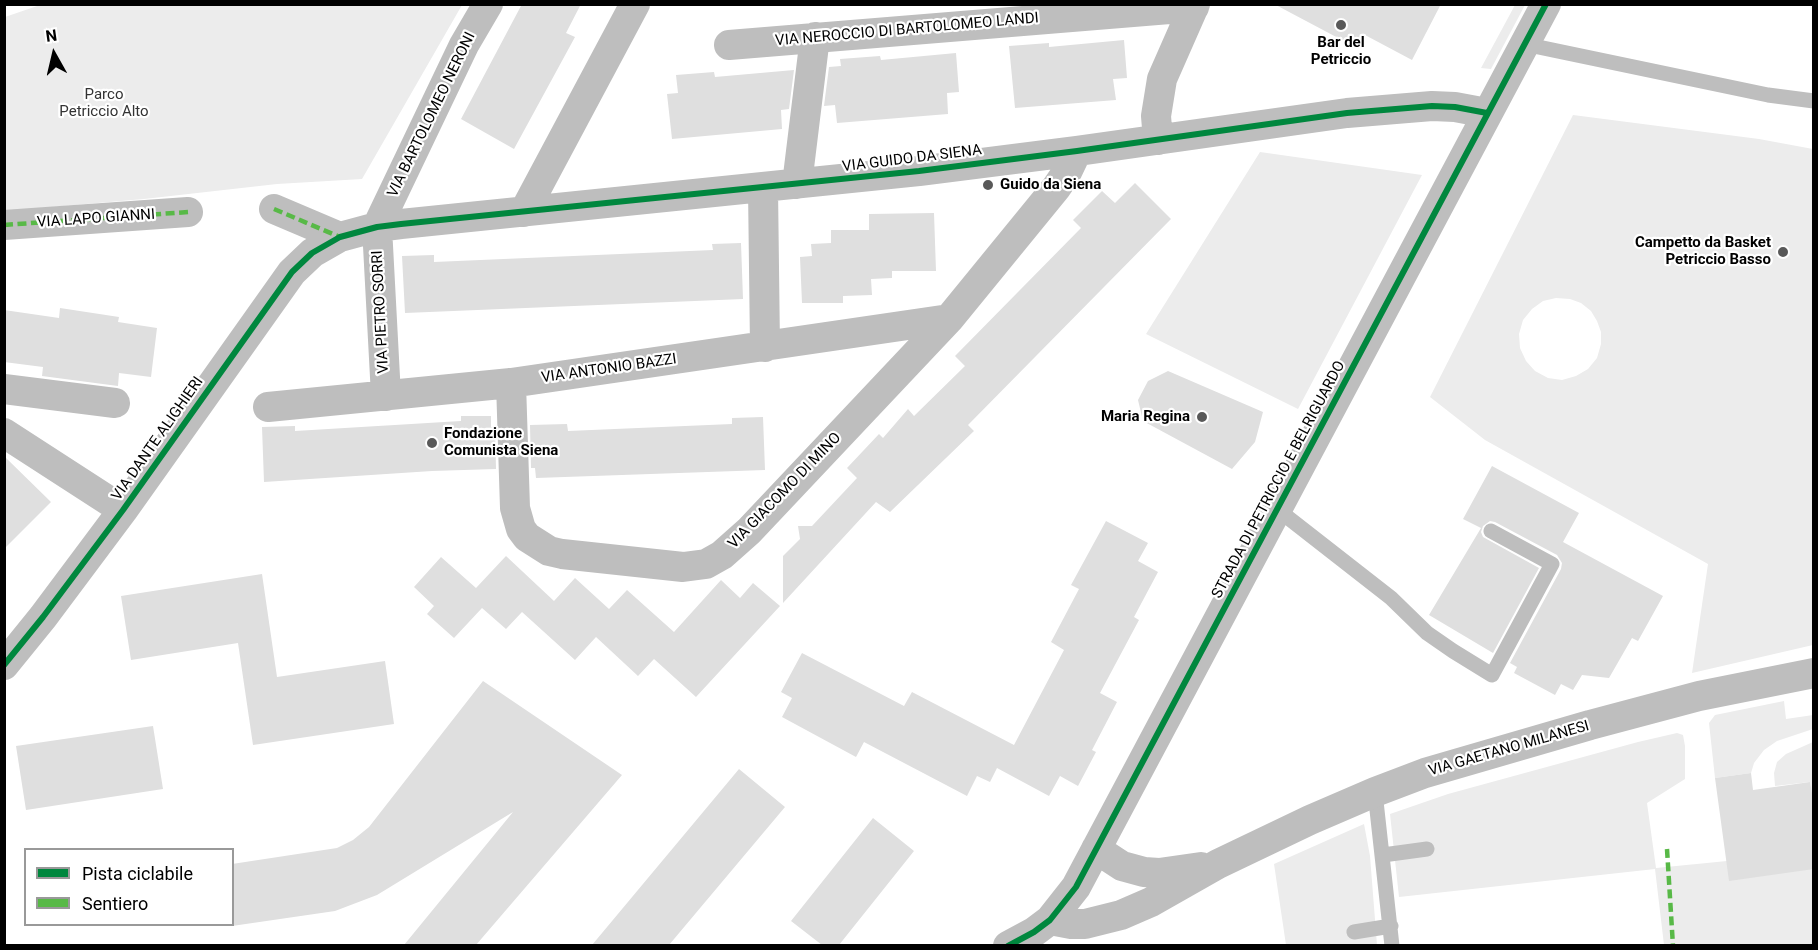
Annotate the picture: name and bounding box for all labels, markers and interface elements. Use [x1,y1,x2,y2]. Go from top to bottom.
street label: VIA NEROCCIO DI BARTOLOMEO LANDI [775,10,1039,50]
marker: Bar del Petriccio [1334,18,1348,32]
north arrow [24,24,84,84]
text: N [45,25,58,46]
street label: VIA BARTOLOMEO NERONI [384,30,480,200]
place label: Bar del Petriccio [1311,34,1371,69]
park label: Parco Petriccio Alto [59,86,149,121]
street label: VIA GUIDO DA SIENA [841,142,983,176]
place label: Guido da Siena [1000,176,1101,194]
marker: Guido da Siena [981,178,995,192]
street label: VIA LAPO GIANNI [36,206,156,232]
place label: Campetto da Basket Petriccio Basso [1635,234,1771,269]
marker: Campetto da Basket Petriccio Basso [1776,245,1790,259]
street label: VIA PIETRO SORRI [369,250,393,374]
street label: VIA ANTONIO BAZZI [540,351,678,387]
street label: STRADA DI PETRICCIO E BELRIGUARDO [1209,358,1349,602]
street label: VIA DANTE ALIGHIERI [108,374,208,504]
place label: Maria Regina [1101,408,1190,426]
marker: Maria Regina [1195,410,1209,424]
place label: Fondazione Comunista Siena [444,425,558,460]
street label: VIA GIACOMO DI MINO [725,429,845,553]
marker: Fondazione Comunista Siena [425,436,439,450]
street label: VIA GAETANO MILANESI [1427,717,1591,781]
legend [24,848,234,926]
text: Pista ciclabile [82,863,193,884]
text: Sentiero [82,893,148,914]

